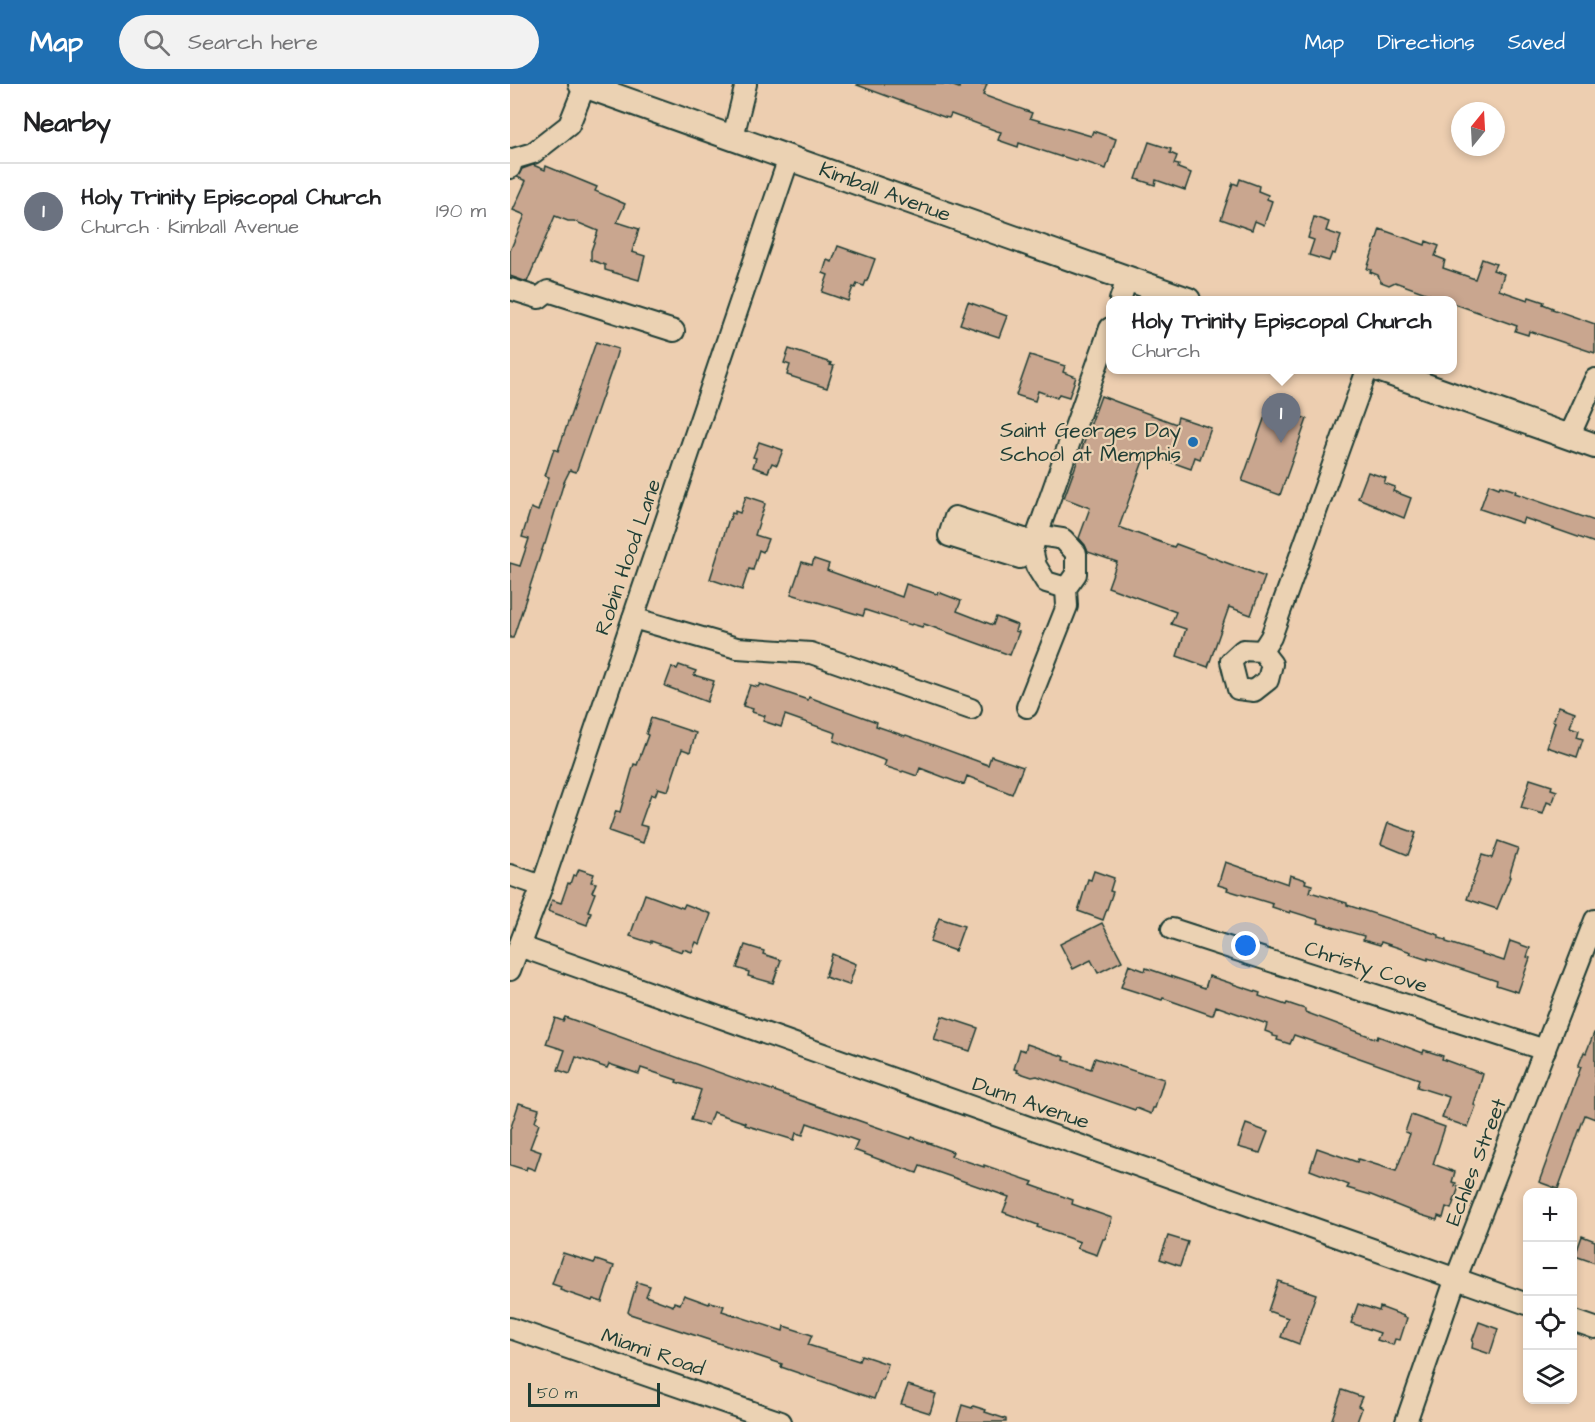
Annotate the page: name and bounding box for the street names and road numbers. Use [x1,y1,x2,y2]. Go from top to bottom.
street label: Kimball Avenue [815,155,955,229]
street label: Robin Hood Lane [588,475,668,639]
street label: Christy Cove [1300,933,1431,1002]
street label: Dunn Avenue [969,1069,1093,1137]
street label: Echles Street [1438,1094,1514,1230]
street label: Miami Road [598,1321,709,1383]

